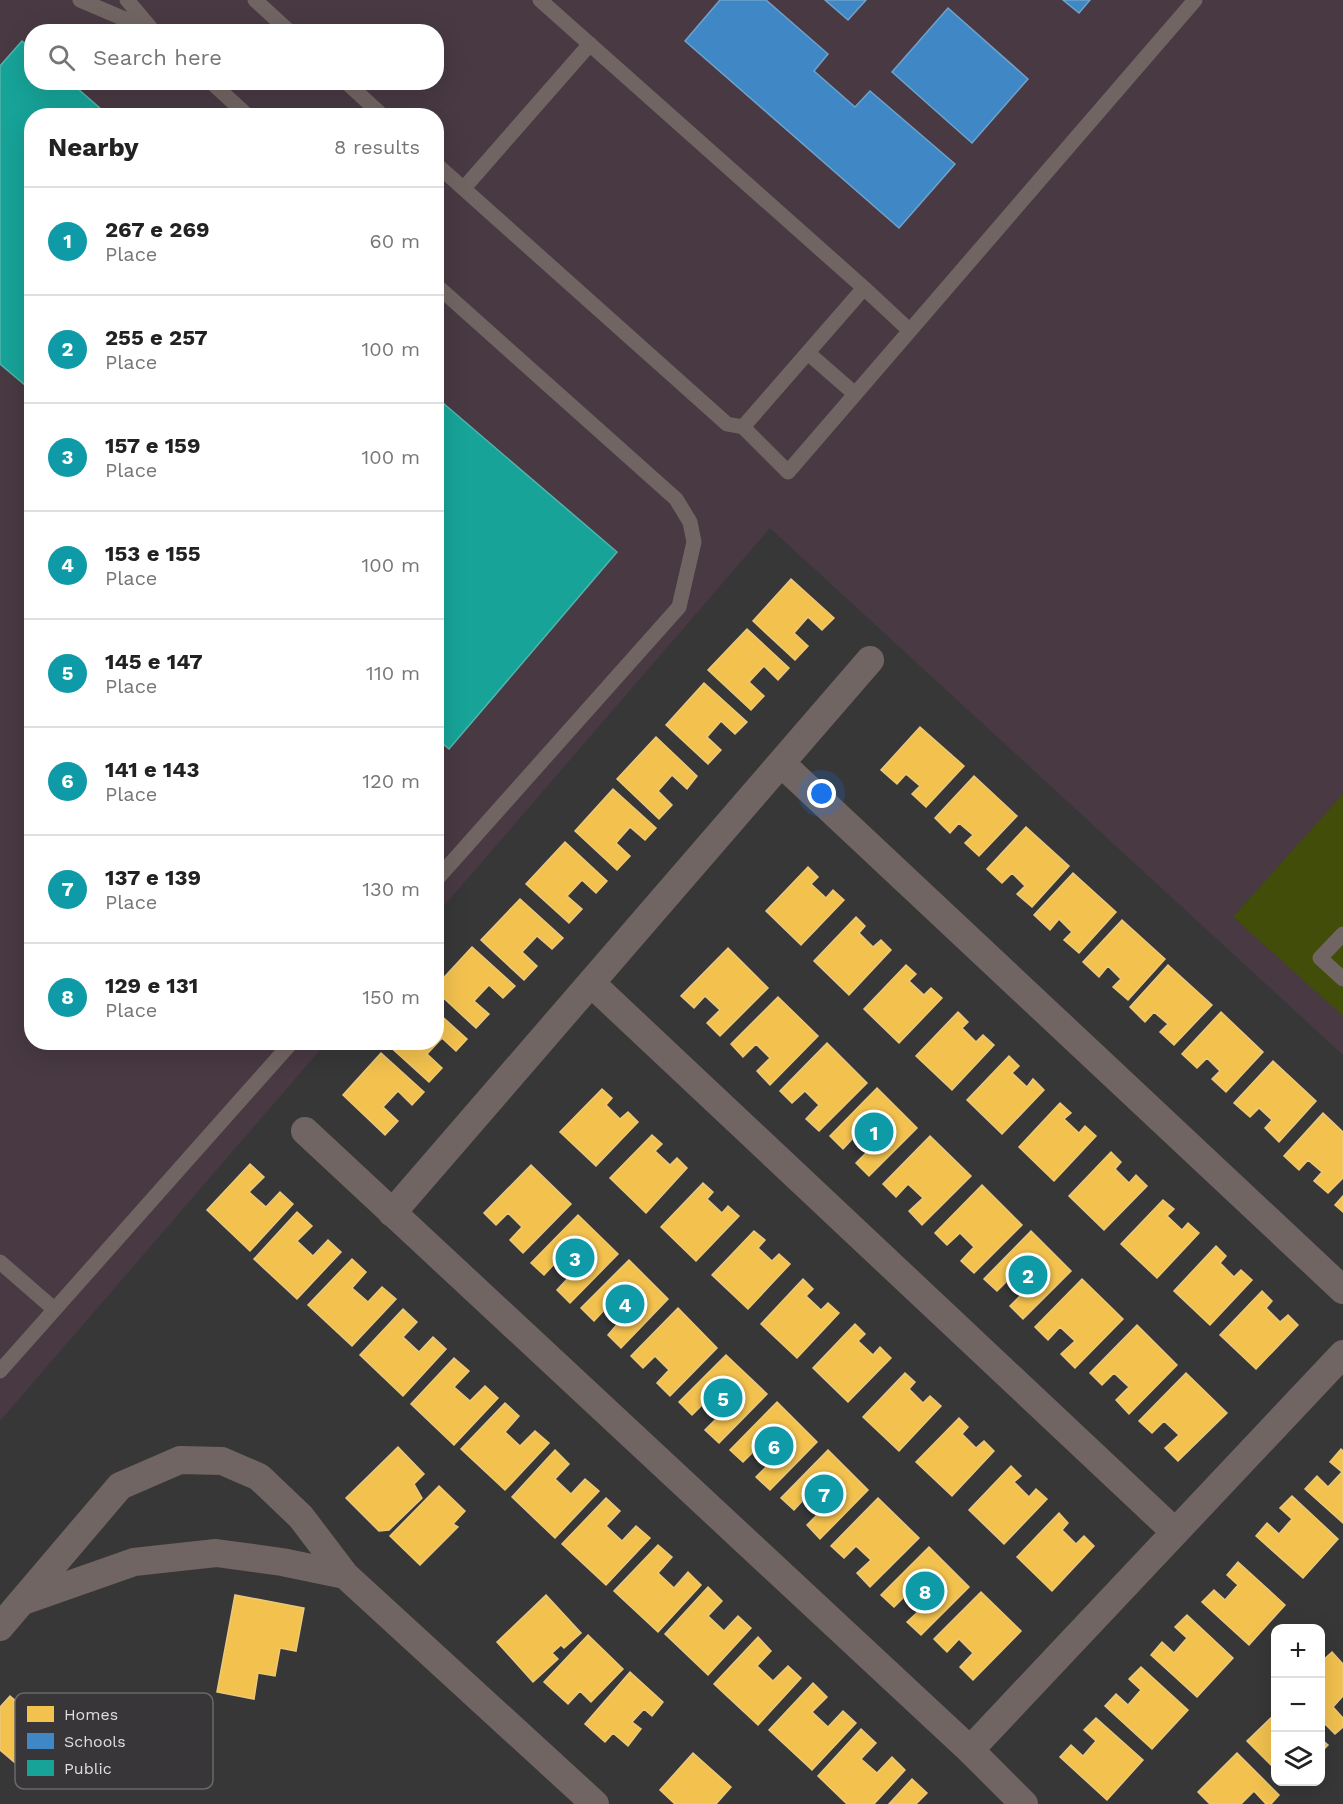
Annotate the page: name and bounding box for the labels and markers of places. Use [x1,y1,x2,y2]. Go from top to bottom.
pin: 1 [854,1110,894,1154]
pin: 3 [556,1236,594,1280]
pin: 2 [1008,1252,1048,1298]
pin: 4 [606,1282,644,1326]
pin: 5 [704,1376,742,1420]
pin: 6 [754,1424,794,1468]
pin: 7 [804,1472,844,1516]
pin: 8 [906,1568,944,1614]

